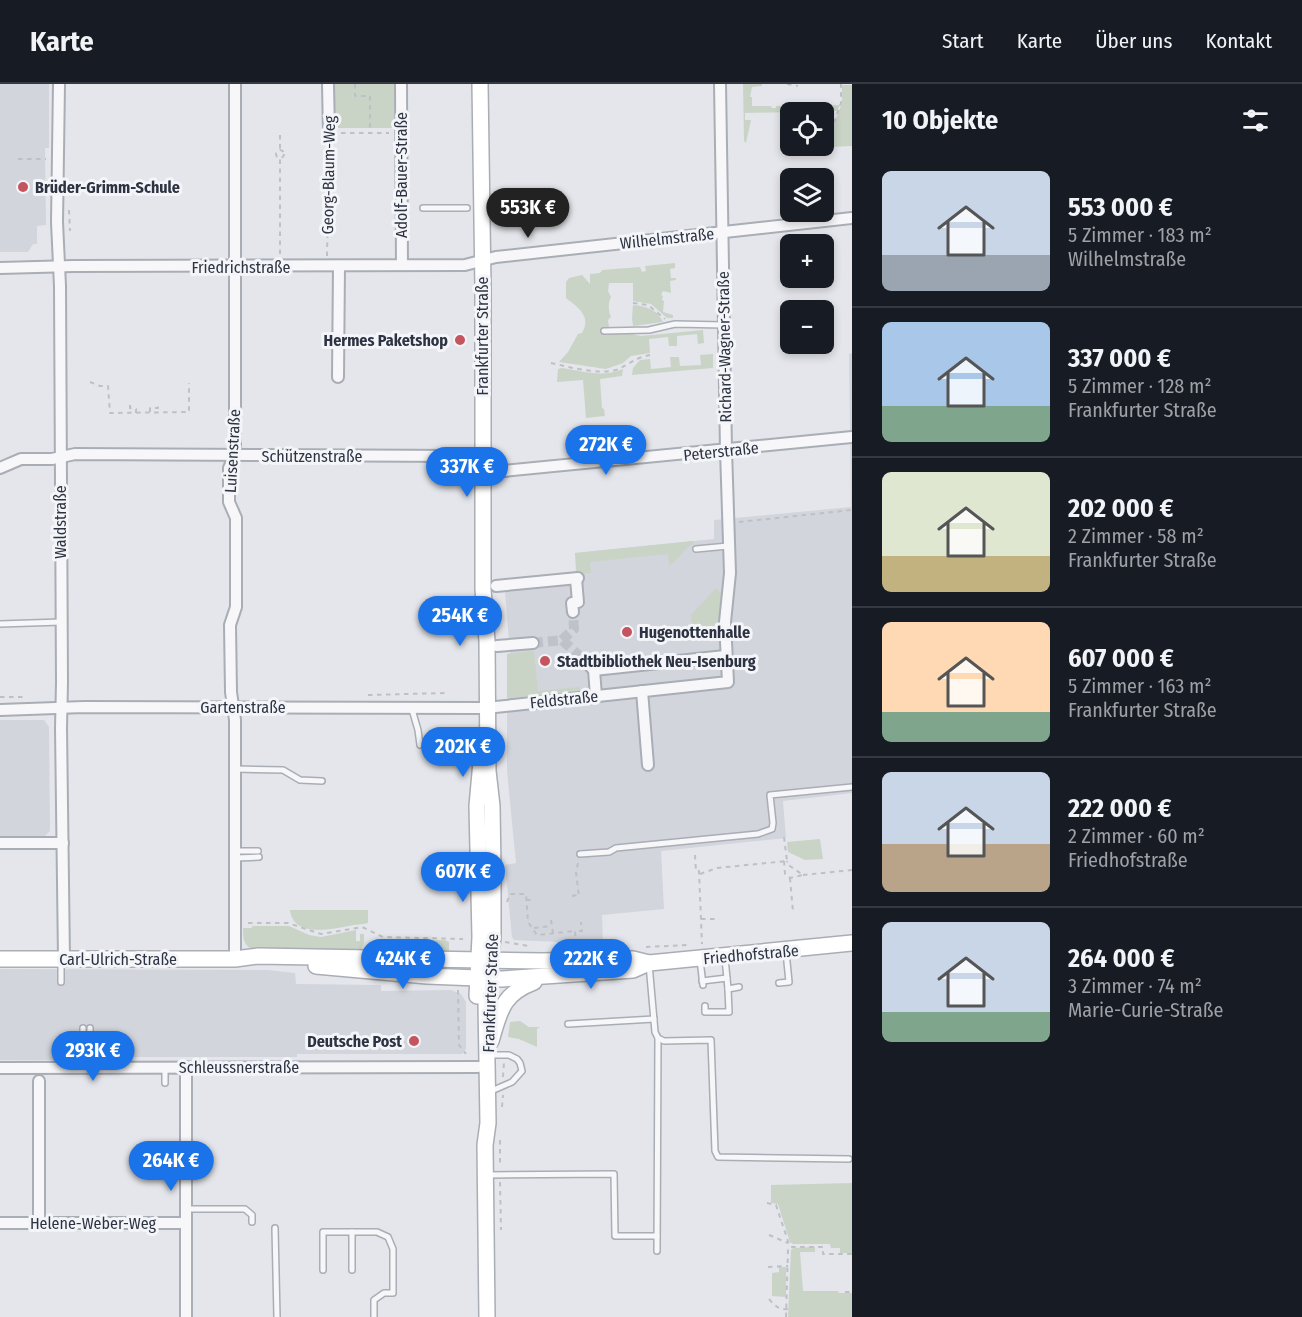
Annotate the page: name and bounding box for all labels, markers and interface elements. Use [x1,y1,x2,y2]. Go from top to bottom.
text: Karte [30,25,94,58]
text: Start [942,28,984,54]
text: Karte [1017,28,1062,54]
text: Über uns [1095,28,1172,54]
text: Kontakt [1205,28,1272,54]
map controls [780,102,834,354]
button: locate [780,102,834,156]
icon: filters [1239,104,1272,137]
text: 10 Objekte [882,105,998,136]
street label: Adolf-Bauer-Straße [392,112,411,238]
street label: Georg-Blaum-Weg [318,115,339,235]
button: layers [780,168,834,222]
place label: Brüder-Grimm-Schule [35,178,180,197]
marker: Brüder-Grimm-Schule [16,180,30,194]
pin: 553K € [479,188,577,239]
text: 553 000 € [1068,192,1173,223]
text: 553K € [500,195,556,219]
icon: home [930,195,1002,267]
text: 5 Zimmer · 183 m² [1068,223,1212,247]
street label: Wilhelmstraße [619,224,715,253]
button: + [780,234,834,288]
text: Wilhelmstraße [1068,247,1186,271]
street label: Friedrichstraße [192,258,291,277]
street label: Richard-Wagner-Straße [714,271,735,423]
street label: Frankfurter Straße [473,276,492,395]
button: − [780,300,834,354]
place label: Hermes Paketshop [324,331,448,350]
marker: Hermes Paketshop [453,333,467,347]
text: 337 000 € [1068,343,1171,374]
icon: home [930,346,1002,418]
text: 5 Zimmer · 128 m² [1068,374,1211,398]
text: Frankfurter Straße [1068,398,1217,422]
street label: Luisenstraße [221,409,244,493]
pin: 272K € [557,425,655,476]
text: 272K € [579,432,633,456]
street label: Peterstraße [683,438,760,465]
street label: Schützenstraße [262,447,362,466]
pin: 337K € [418,447,516,498]
text: 337K € [440,454,494,478]
street label: Waldstraße [51,485,70,559]
text: 202 000 € [1068,493,1173,524]
icon: home [930,496,1002,568]
text: 2 Zimmer · 58 m² [1068,524,1204,548]
text: Frankfurter Straße [1068,548,1217,572]
pin: 254K € [411,596,509,647]
text: 254K € [432,603,488,627]
place label: Hugenottenhalle [639,623,750,642]
marker: Hugenottenhalle [620,625,634,639]
text: 607 000 € [1068,643,1174,674]
icon: home [930,646,1002,718]
place label: Stadtbibliothek Neu-Isenburg [557,652,756,671]
marker: Stadtbibliothek Neu-Isenburg [538,654,552,668]
text: 5 Zimmer · 163 m² [1068,674,1211,698]
street label: Feldstraße [529,686,599,713]
street label: Gartenstraße [200,698,286,717]
text: Frankfurter Straße [1068,698,1217,722]
pin: 202K € [414,727,512,778]
text: 202K € [435,734,491,758]
text: 222 000 € [1068,793,1171,824]
icon: home [930,796,1002,868]
text: 2 Zimmer · 60 m² [1068,824,1205,848]
text: Friedhofstraße [1068,848,1188,872]
pin: 607K € [414,852,512,903]
text: 607K € [435,859,491,883]
street label: Frankfurter Straße [479,933,502,1053]
pin: 424K € [354,939,452,990]
pin: 222K € [542,939,640,990]
street label: Friedhofstraße [703,941,800,968]
text: 264 000 € [1068,943,1174,974]
text: 424K € [375,946,431,970]
text: 222K € [564,946,618,970]
icon: home [930,946,1002,1018]
street label: Carl-Ulrich-Straße [59,950,177,969]
text: 3 Zimmer · 74 m² [1068,974,1202,998]
text: Marie-Curie-Straße [1068,998,1223,1022]
pin: 293K € [44,1031,142,1082]
place label: Deutsche Post [307,1032,402,1051]
marker: Deutsche Post [407,1034,421,1048]
text: 293K € [65,1038,121,1062]
street label: Schleussnerstraße [179,1058,299,1077]
pin: 264K € [122,1141,220,1192]
text: 264K € [143,1148,199,1172]
street label: Helene-Weber-Weg [30,1214,157,1233]

